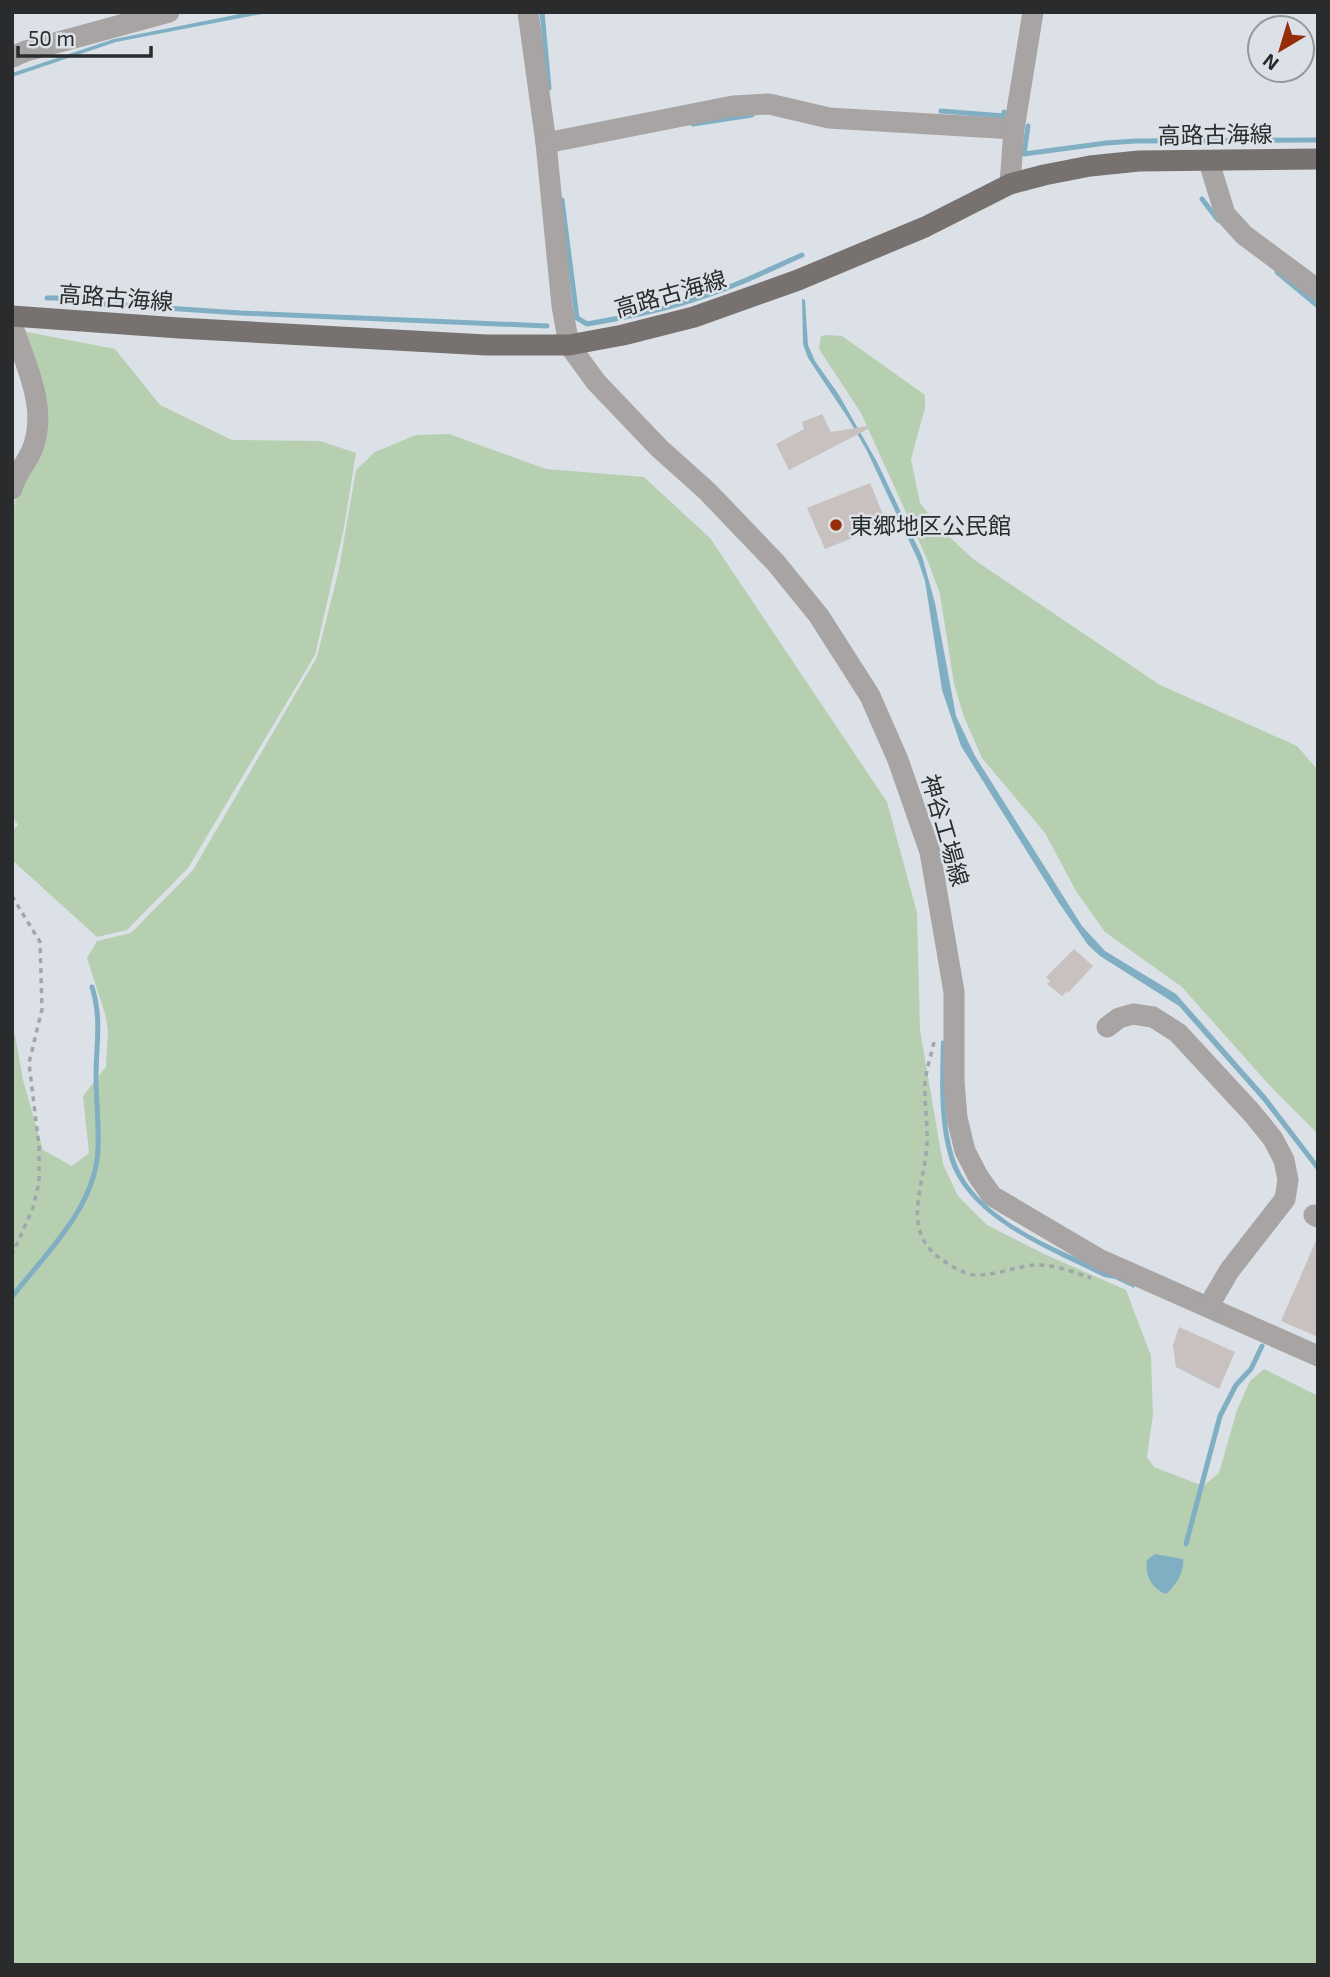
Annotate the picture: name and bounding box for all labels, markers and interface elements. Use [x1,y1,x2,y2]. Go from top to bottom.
scale bar [18,14,150,58]
north arrow [1246,14,1316,84]
text: 50 m [28,25,75,50]
text: N [1258,50,1283,76]
street label: 高路古海線 [1157,119,1273,149]
street label: 高路古海線 [611,264,729,322]
street label: 高路古海線 [58,279,174,315]
place label: 東郷地区公民館 [850,511,1011,539]
marker: 東郷地区公民館 [828,517,844,533]
street label: 神谷工場線 [917,771,975,889]

